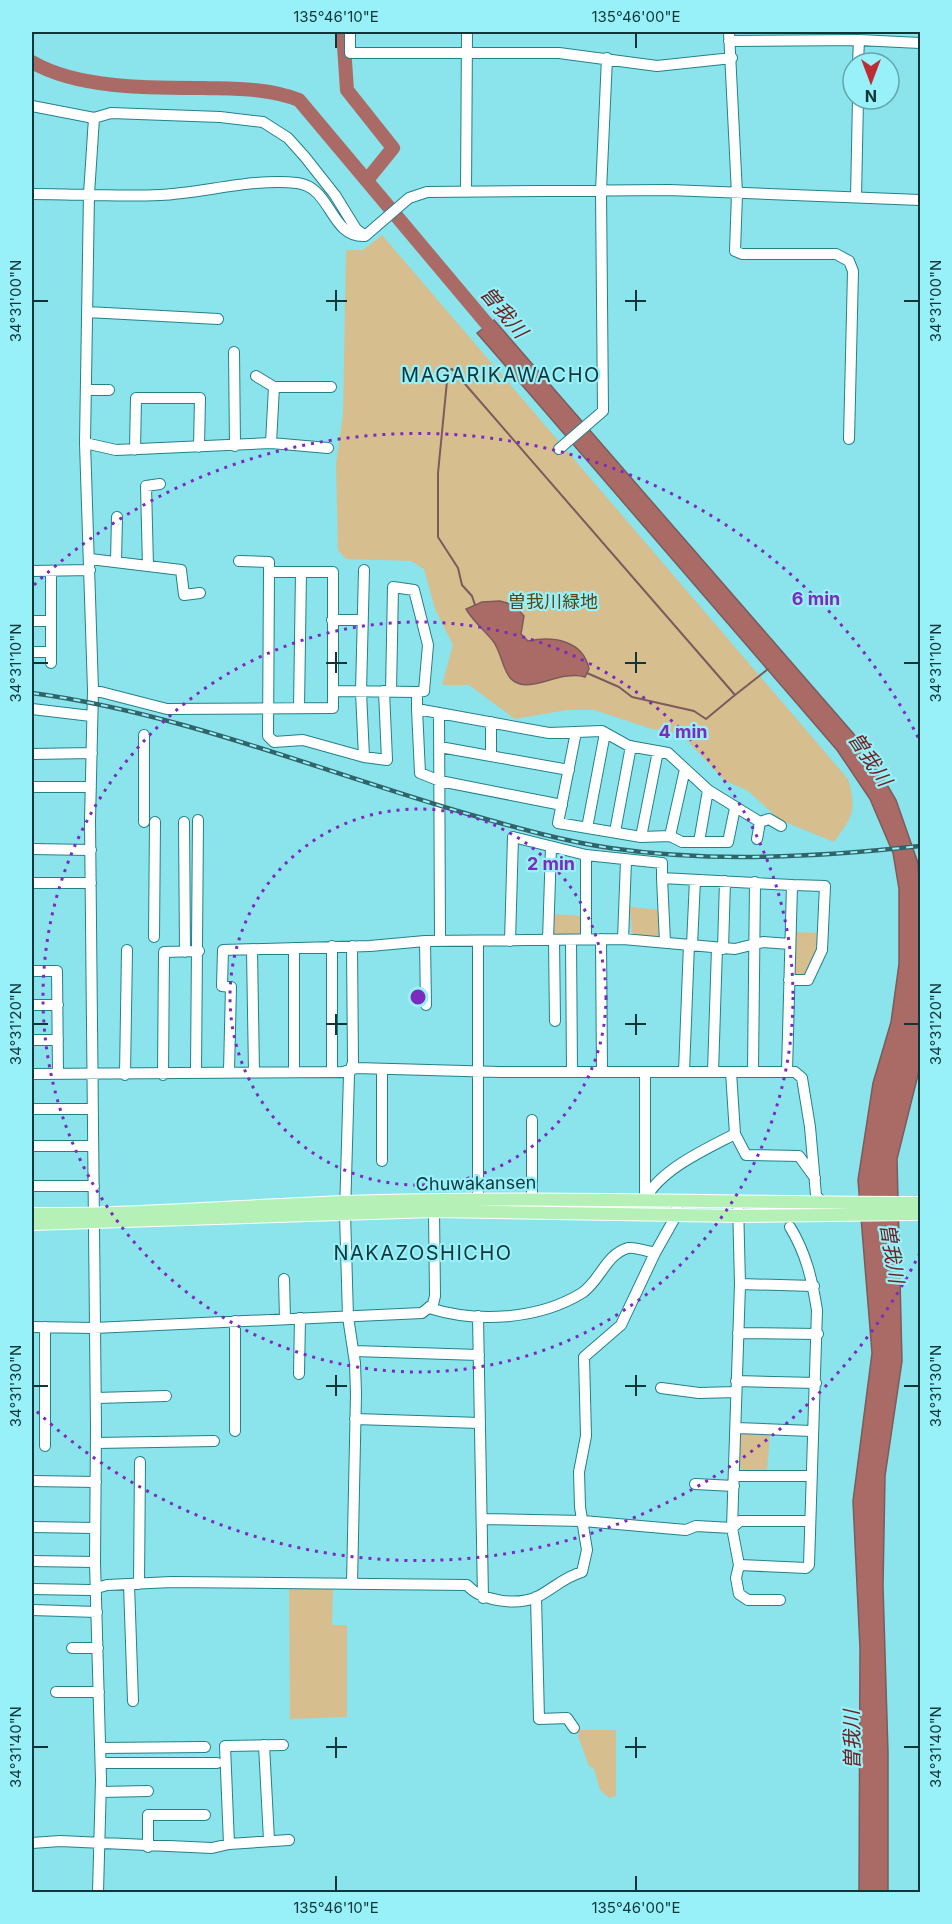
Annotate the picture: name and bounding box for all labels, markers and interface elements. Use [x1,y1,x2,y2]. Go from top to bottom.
text: 135°46'10"E [293,7,379,26]
text: 135°46'00"E [591,7,681,26]
north arrow [841,51,901,111]
text: N [865,86,877,106]
text: 34°31'00"N [6,260,25,342]
text: 34°31'00"N [926,260,945,342]
water label: 曽我川 [476,281,534,344]
district label: MAGARIKAWACHO [401,363,601,387]
text: 6 min [792,588,840,609]
park label: 曽我川緑地 [508,591,598,612]
text: 34°31'10"N [6,623,25,703]
text: 34°31'10"N [926,623,945,703]
text: 4 min [659,721,707,742]
water label: 曽我川 [843,727,898,792]
text: 2 min [527,853,575,874]
text: 34°31'20"N [6,983,25,1065]
text: 34°31'20"N [926,983,945,1065]
centre of rings [408,987,428,1007]
street label: Chuwakansen [416,1171,536,1195]
water label: 曽我川 [875,1221,909,1286]
district label: NAKAZOSHICHO [333,1241,513,1265]
text: 34°31'30"N [6,1345,25,1427]
text: 34°31'30"N [926,1345,945,1427]
text: 34°31'40"N [6,1706,25,1788]
text: 34°31'40"N [926,1706,945,1788]
water label: 曽我川 [839,1708,865,1770]
text: 135°46'10"E [293,1898,379,1917]
text: 135°46'00"E [591,1898,681,1917]

